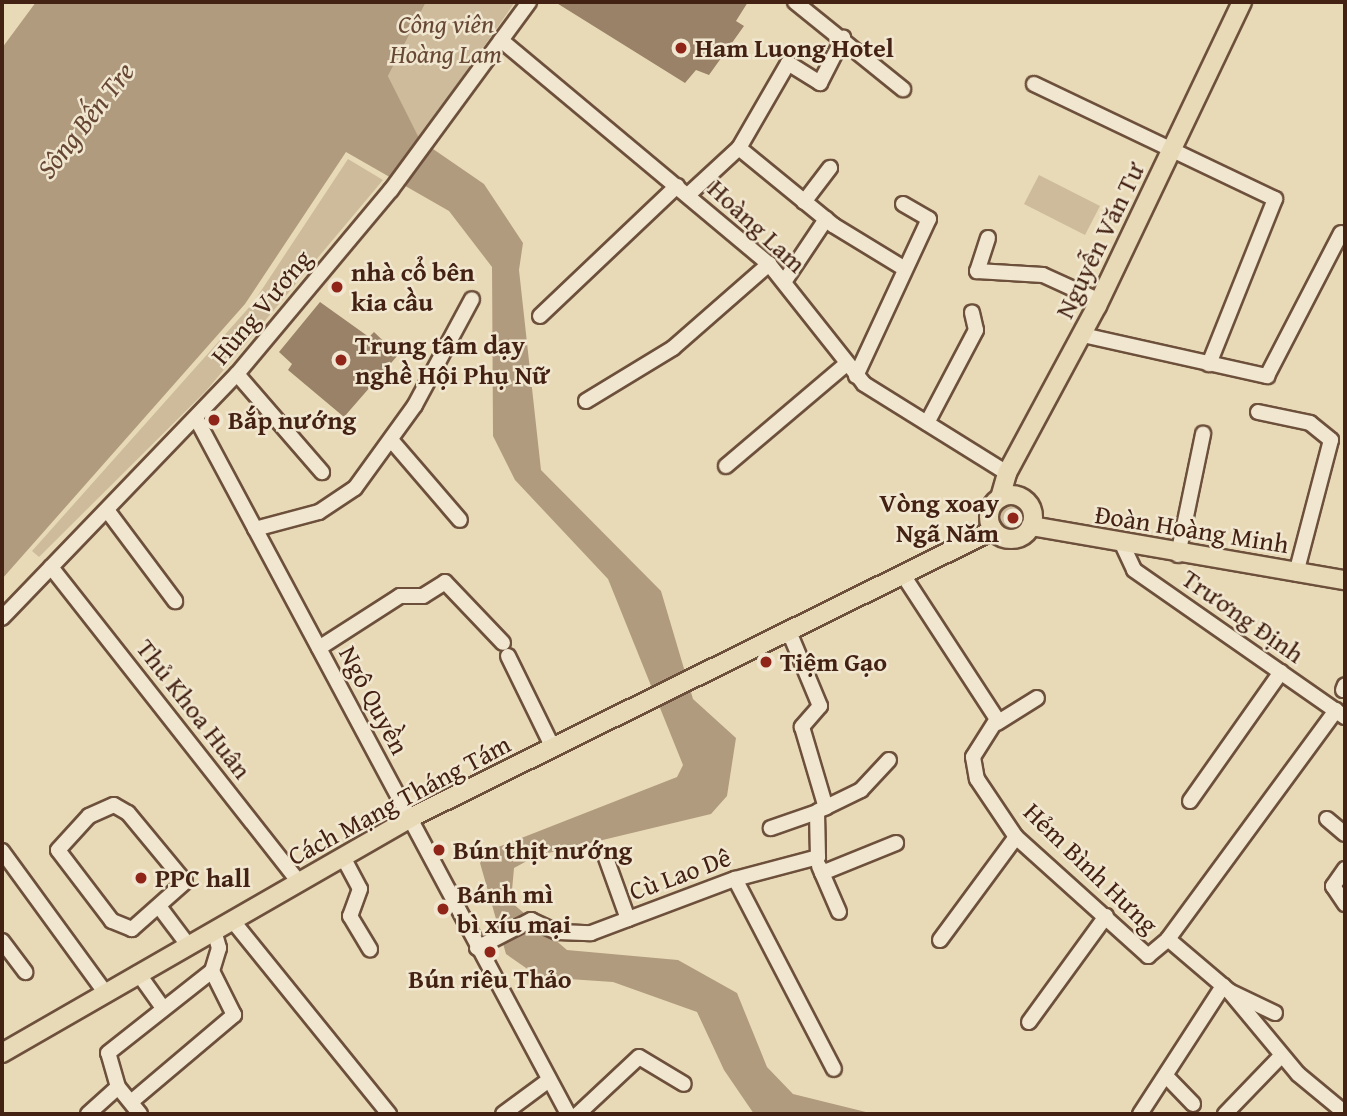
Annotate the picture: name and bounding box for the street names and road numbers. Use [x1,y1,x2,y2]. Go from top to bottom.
street label: Nguyễn Văn Tư [1049,157,1151,323]
street label: Hoàng Lam [702,173,812,279]
street label: Hùng Vương [204,243,318,371]
street label: Đoàn Hoàng Minh [1093,498,1291,560]
street label: Trương Định [1176,563,1310,669]
street label: Thủ Khoa Huân [130,633,258,785]
street label: Ngô Quyền [332,640,416,760]
street label: Cách Mạng Tháng Tám [282,728,516,872]
street label: Hẻm Bình Hưng [1017,796,1165,940]
street label: Cù Lao Dê [625,841,735,907]

